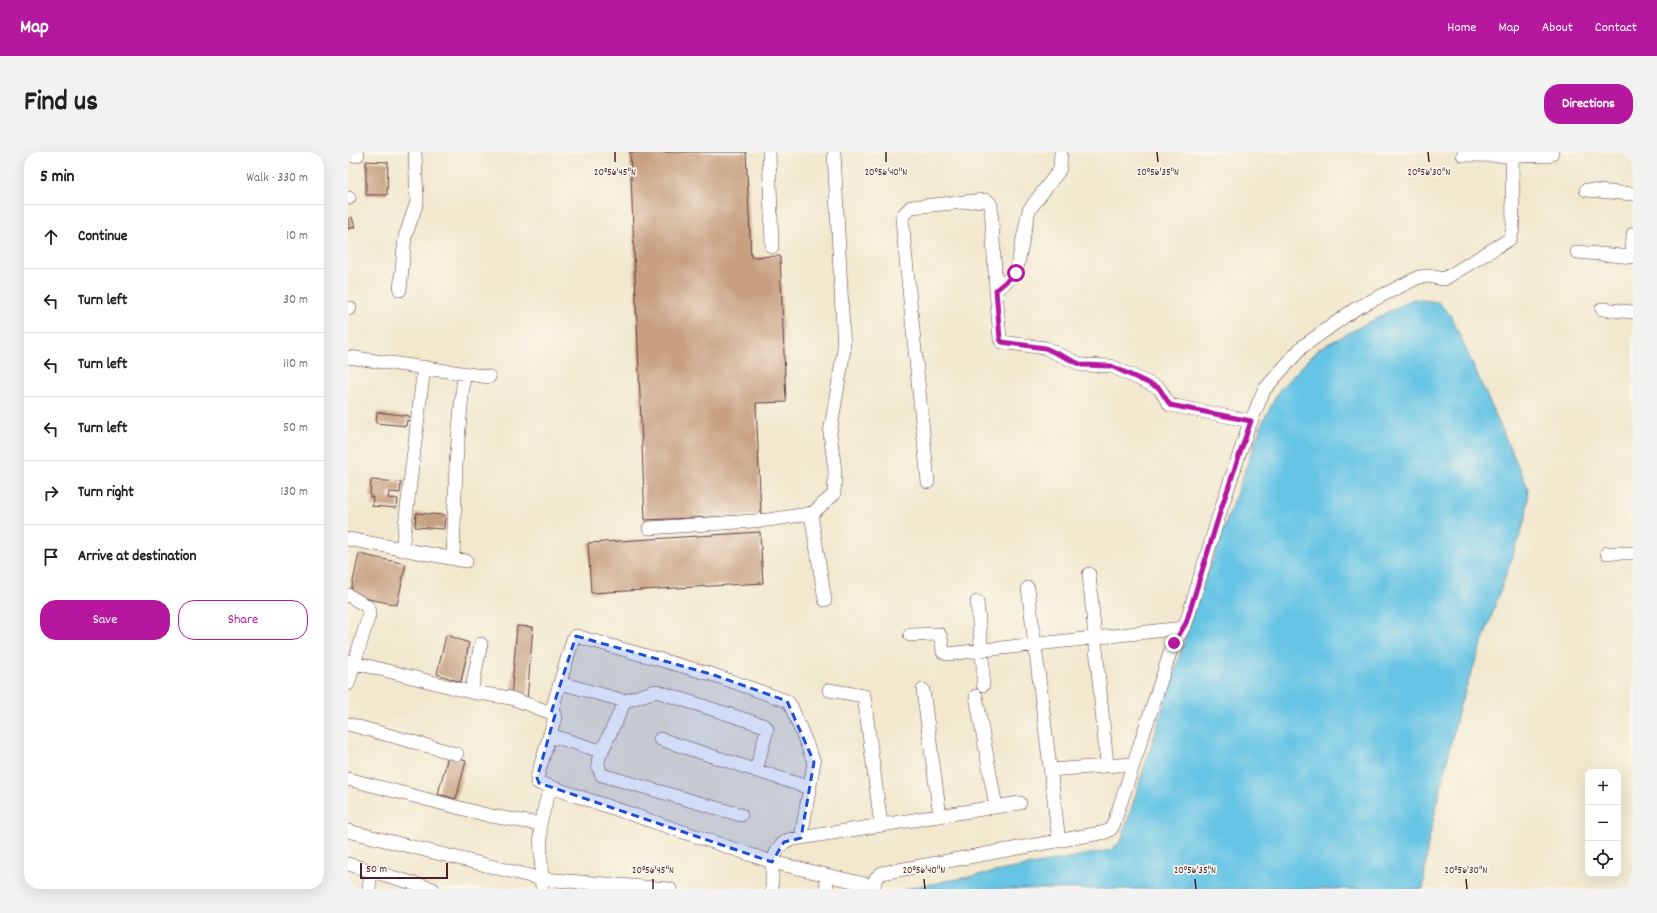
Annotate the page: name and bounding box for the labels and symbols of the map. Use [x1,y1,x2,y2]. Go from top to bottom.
text: 20°56'45"N [594,166,636,180]
text: 20°56'40"N [865,166,907,180]
text: 20°56'35"N [1137,166,1179,180]
text: 20°56'30"N [1408,166,1451,180]
route start [1007,264,1025,282]
route end [1165,634,1183,652]
scale bar [360,861,448,880]
text: 20°56'45"N [632,864,674,878]
text: 20°56'40"N [903,864,945,878]
text: 20°56'35"N [1174,864,1216,878]
text: 20°56'30"N [1445,864,1488,878]

